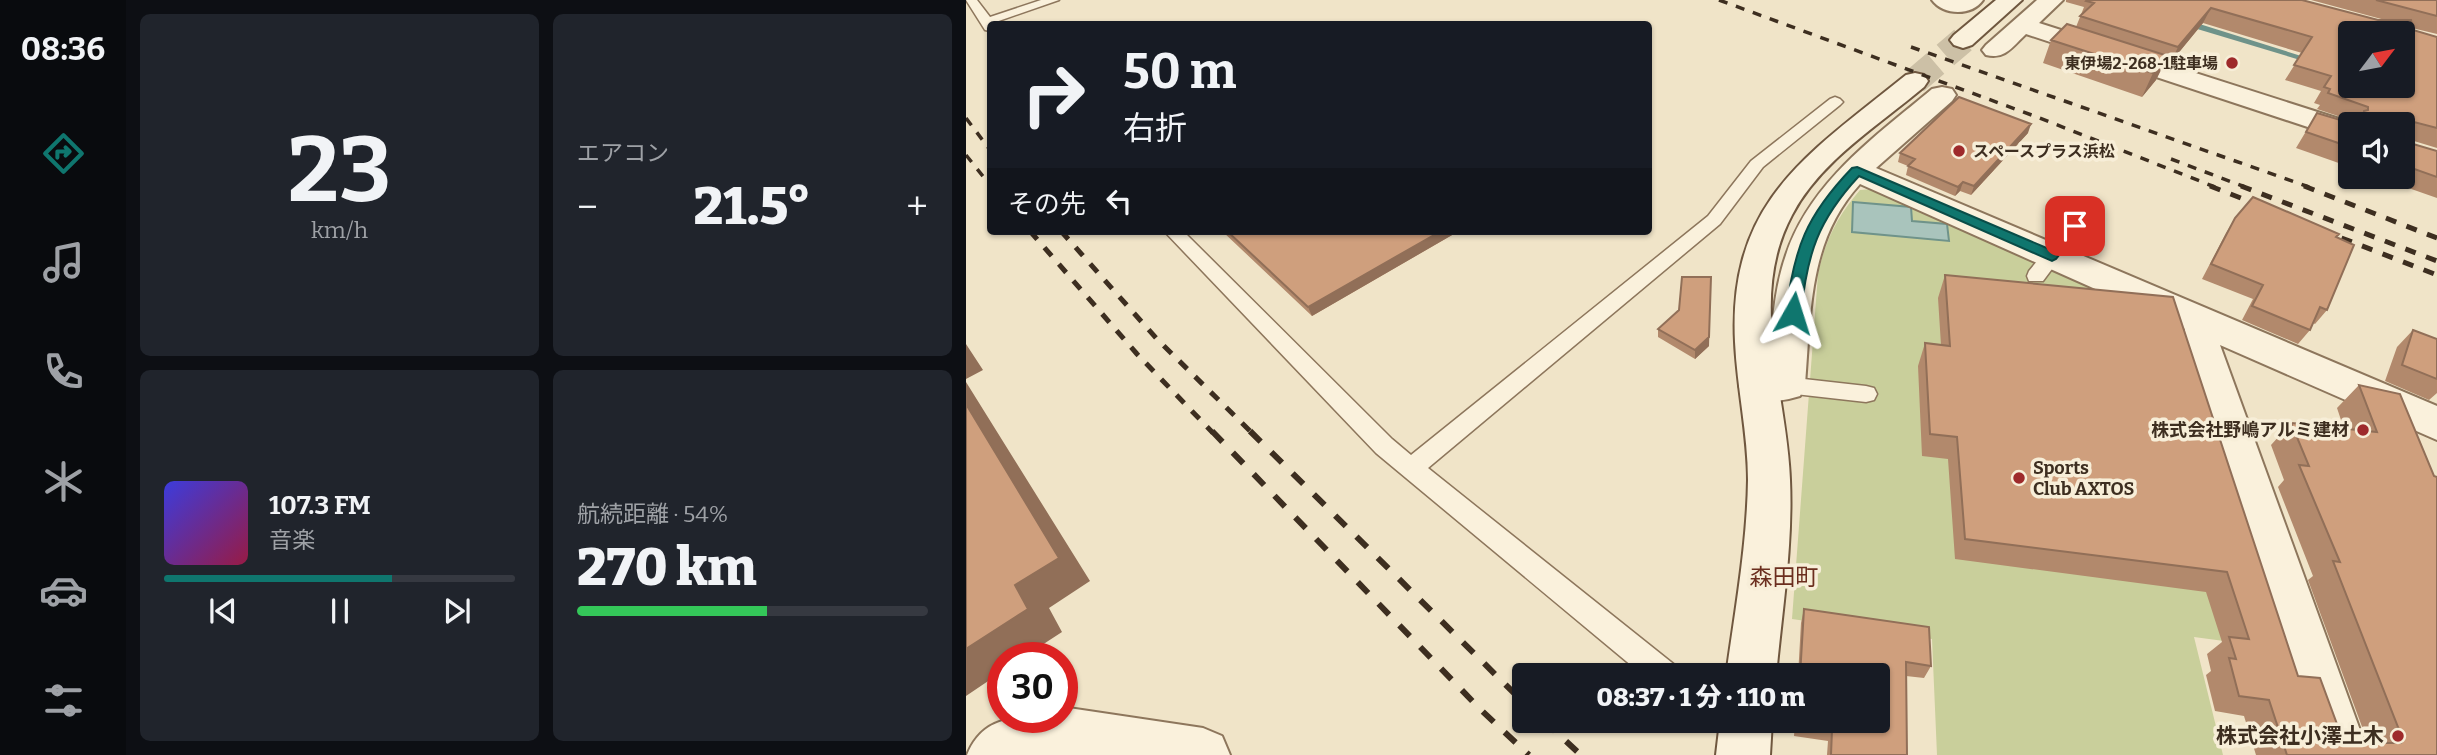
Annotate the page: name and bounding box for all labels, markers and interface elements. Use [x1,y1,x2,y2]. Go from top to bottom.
north arrow [2338,21,2415,98]
map controls [2338,21,2415,189]
text: 08:36 [21,30,105,68]
text: 50 m [1123,42,1236,101]
icon: right [1008,49,1099,140]
place label: 東伊場2-268-1駐車場 [2065,54,2218,73]
marker: 東伊場2-268-1駐車場 [2224,55,2240,71]
text: 右折 [1123,109,1187,147]
button: sound [2338,112,2415,189]
text: 23 [288,116,391,225]
icon: directions [39,129,88,178]
text: エアコン [577,139,669,167]
place label: スペースプラス浜松 [1973,142,2115,161]
marker: スペースプラス浜松 [1951,143,1967,159]
text: 21.5° [694,175,811,238]
icon: left [1100,182,1138,220]
text: − [577,184,598,230]
text: + [906,184,928,230]
text: その先 [1008,189,1086,220]
pin [2045,196,2105,256]
icon: arrive [2056,207,2094,245]
text: km/h [311,216,368,244]
icon: music [39,238,88,287]
position arrow [1756,276,1830,350]
icon: phone [39,347,88,396]
place label: 株式会社野嶋アルミ建材 [2151,419,2349,441]
marker: 株式会社野嶋アルミ建材 [2355,422,2371,438]
icon: climate [39,457,88,506]
place label: Sports Club AXTOS [2033,457,2135,500]
marker: Sports Club AXTOS [2011,470,2027,486]
text: 107.3 FM [269,490,371,521]
text: 航続距離 · 54% [577,500,728,528]
text: 音楽 [269,526,315,554]
text: 270 km [577,536,757,599]
district label: 森田町 [1750,563,1819,591]
icon: car [39,566,88,615]
icon: previous [204,592,242,630]
icon: pause [321,592,359,630]
icon: next [438,592,476,630]
speed limit sign: 30 [987,642,1078,733]
icon: filters [39,676,88,725]
text: 08:37 · 1 分 · 110 m [1597,682,1805,713]
place label: 株式会社小澤土木 [2216,723,2384,749]
marker: 株式会社小澤土木 [2390,728,2406,744]

